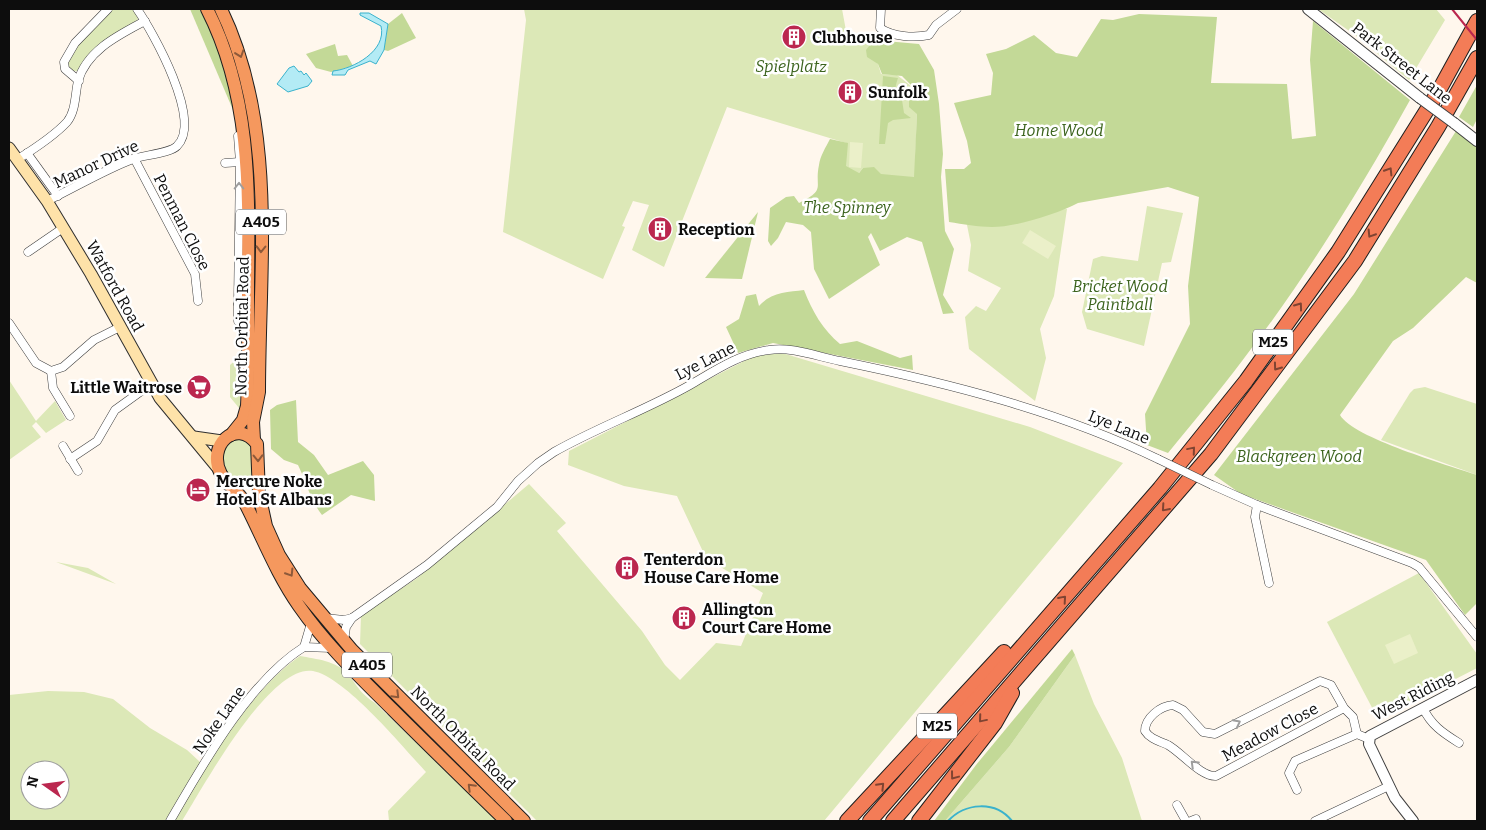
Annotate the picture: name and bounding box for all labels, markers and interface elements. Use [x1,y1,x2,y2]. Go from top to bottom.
street label: Park Street Lane [1348,18,1456,108]
building icon: Clubhouse [781,24,807,50]
place label: Clubhouse [812,28,893,47]
one-way arrow [234,49,244,58]
park label: Spielplatz [755,57,827,76]
building icon: Sunfolk [837,79,863,105]
place label: Sunfolk [868,83,928,102]
park label: Home Wood [1015,121,1103,140]
street label: Manor Drive [50,136,142,192]
one-way arrow [1383,167,1393,176]
street label: Penman Close [150,171,214,273]
one-way arrow [234,181,244,189]
park label: The Spinney [803,198,892,217]
road number: A405 [236,210,286,234]
building icon: Reception [647,216,673,242]
place label: Reception [678,220,755,239]
one-way arrow [1368,229,1378,238]
street label: Watford Road [82,237,148,335]
one-way arrow [255,245,266,253]
street label: North Orbital Road [231,255,253,396]
park label: Bricket Wood Paintball [1072,277,1168,314]
one-way arrow [1294,303,1302,312]
road number: M25 [1253,330,1293,354]
street label: Lye Lane [672,338,738,384]
one-way arrow [1275,361,1283,370]
supermarket icon: Little Waitrose [186,374,212,400]
place label: Little Waitrose [70,378,182,397]
street label: Lye Lane [1086,406,1152,448]
one-way arrow [1186,447,1195,456]
park label: Blackgreen Wood [1236,447,1362,466]
one-way arrow [253,455,264,463]
place label: Mercure Noke Hotel St Albans [216,472,332,509]
hotel icon: Mercure Noke Hotel St Albans [185,477,211,503]
one-way arrow [1162,502,1171,511]
place label: Tenterdon House Care Home [644,550,779,587]
building icon: Tenterdon House Care Home [614,555,640,581]
one-way arrow [284,567,293,576]
one-way arrow [1057,596,1066,605]
place label: Allington Court Care Home [702,600,831,637]
building icon: Allington Court Care Home [671,605,697,631]
road number: A405 [342,652,392,678]
street label: West Riding [1369,667,1457,725]
street label: Noke Lane [189,682,249,758]
street label: North Orbital Road [407,682,519,794]
one-way arrow [391,689,400,698]
street label: Meadow Close [1219,699,1321,765]
one-way arrow [978,713,987,722]
road number: M25 [917,714,957,738]
one-way arrow [1232,719,1241,730]
north arrow [20,760,70,810]
one-way arrow [1190,761,1199,770]
one-way arrow [952,770,960,779]
text: N [23,774,42,789]
one-way arrow [875,783,884,792]
one-way arrow [468,784,477,793]

